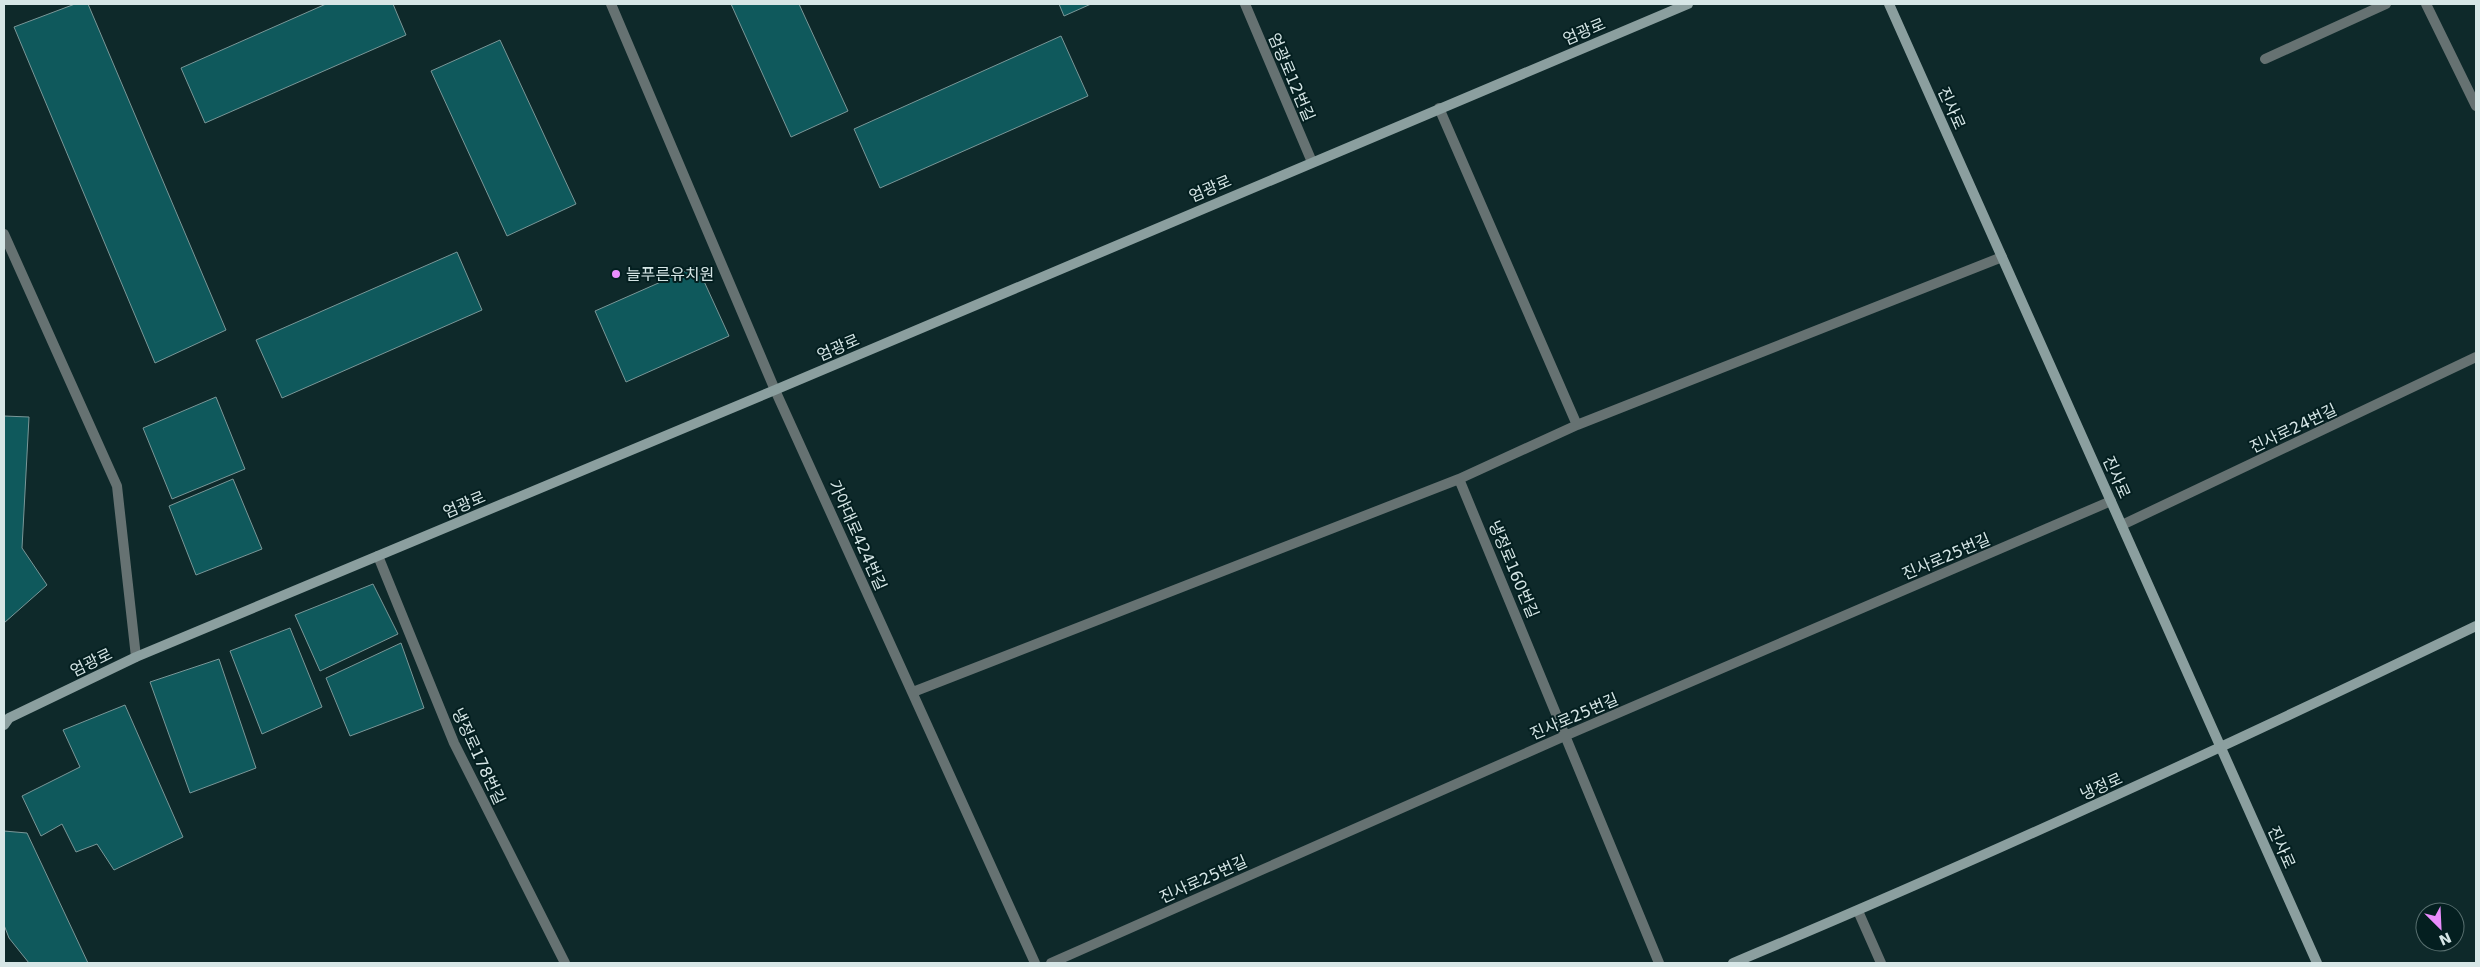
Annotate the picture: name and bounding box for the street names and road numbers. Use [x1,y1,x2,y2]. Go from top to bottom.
street label: 엄광로 [1560,14,1608,49]
street label: 엄광로12번길 [1264,30,1319,124]
street label: 진사로 [1934,84,1969,132]
street label: 엄광로 [1186,171,1234,206]
street label: 엄광로 [814,330,862,365]
street label: 진사로24번길 [2247,400,2340,457]
street label: 진사로 [2099,453,2134,501]
street label: 가야대로424번길 [825,477,890,593]
street label: 엄광로 [440,487,488,522]
street label: 냉정로160번길 [1484,518,1543,621]
street label: 진사로25번길 [1899,529,1993,584]
street label: 엄광로 [67,644,115,681]
street label: 진사로25번길 [1527,689,1621,744]
street label: 냉정로178번길 [448,705,509,807]
street label: 냉정로 [2077,769,2125,804]
street label: 진사로 [2264,823,2299,871]
street label: 진사로25번길 [1156,852,1250,907]

